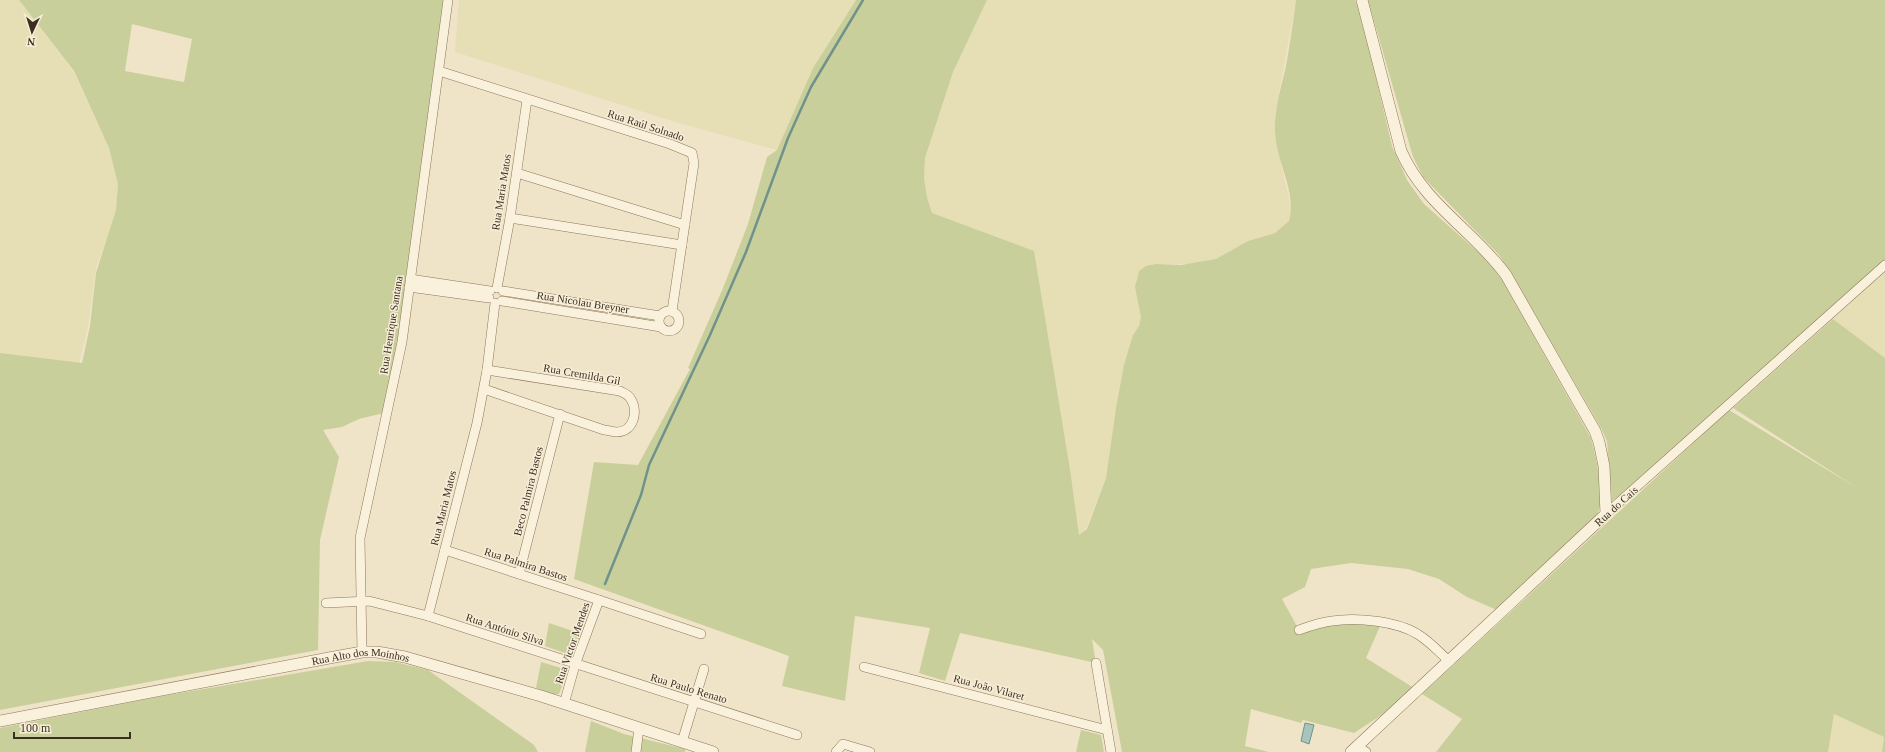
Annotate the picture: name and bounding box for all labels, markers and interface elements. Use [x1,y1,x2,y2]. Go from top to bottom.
north arrow [12,12,52,52]
text: N [27,36,36,48]
street label: Rua Raúl Solnado [606,107,686,143]
street label: Rua Maria Matos [489,153,513,231]
street label: Rua Henrique Santana [377,275,405,375]
street label: Rua Nicolau Breyner [536,289,630,315]
street label: Rua Cremilda Gil [542,361,622,387]
street label: Beco Palmira Bastos [511,445,545,537]
street label: Rua Maria Matos [428,469,458,547]
street label: Rua do Cais [1592,484,1640,528]
street label: Rua Palmira Bastos [483,545,569,583]
street label: Rua Victor Mendes [552,601,592,685]
street label: Rua António Silva [464,611,546,647]
street label: Rua Alto dos Moinhos [311,646,411,667]
street label: Rua Paulo Renato [649,671,729,705]
street label: Rua João Vilaret [952,672,1026,702]
scale bar [14,714,130,740]
text: 100 m [20,721,51,735]

